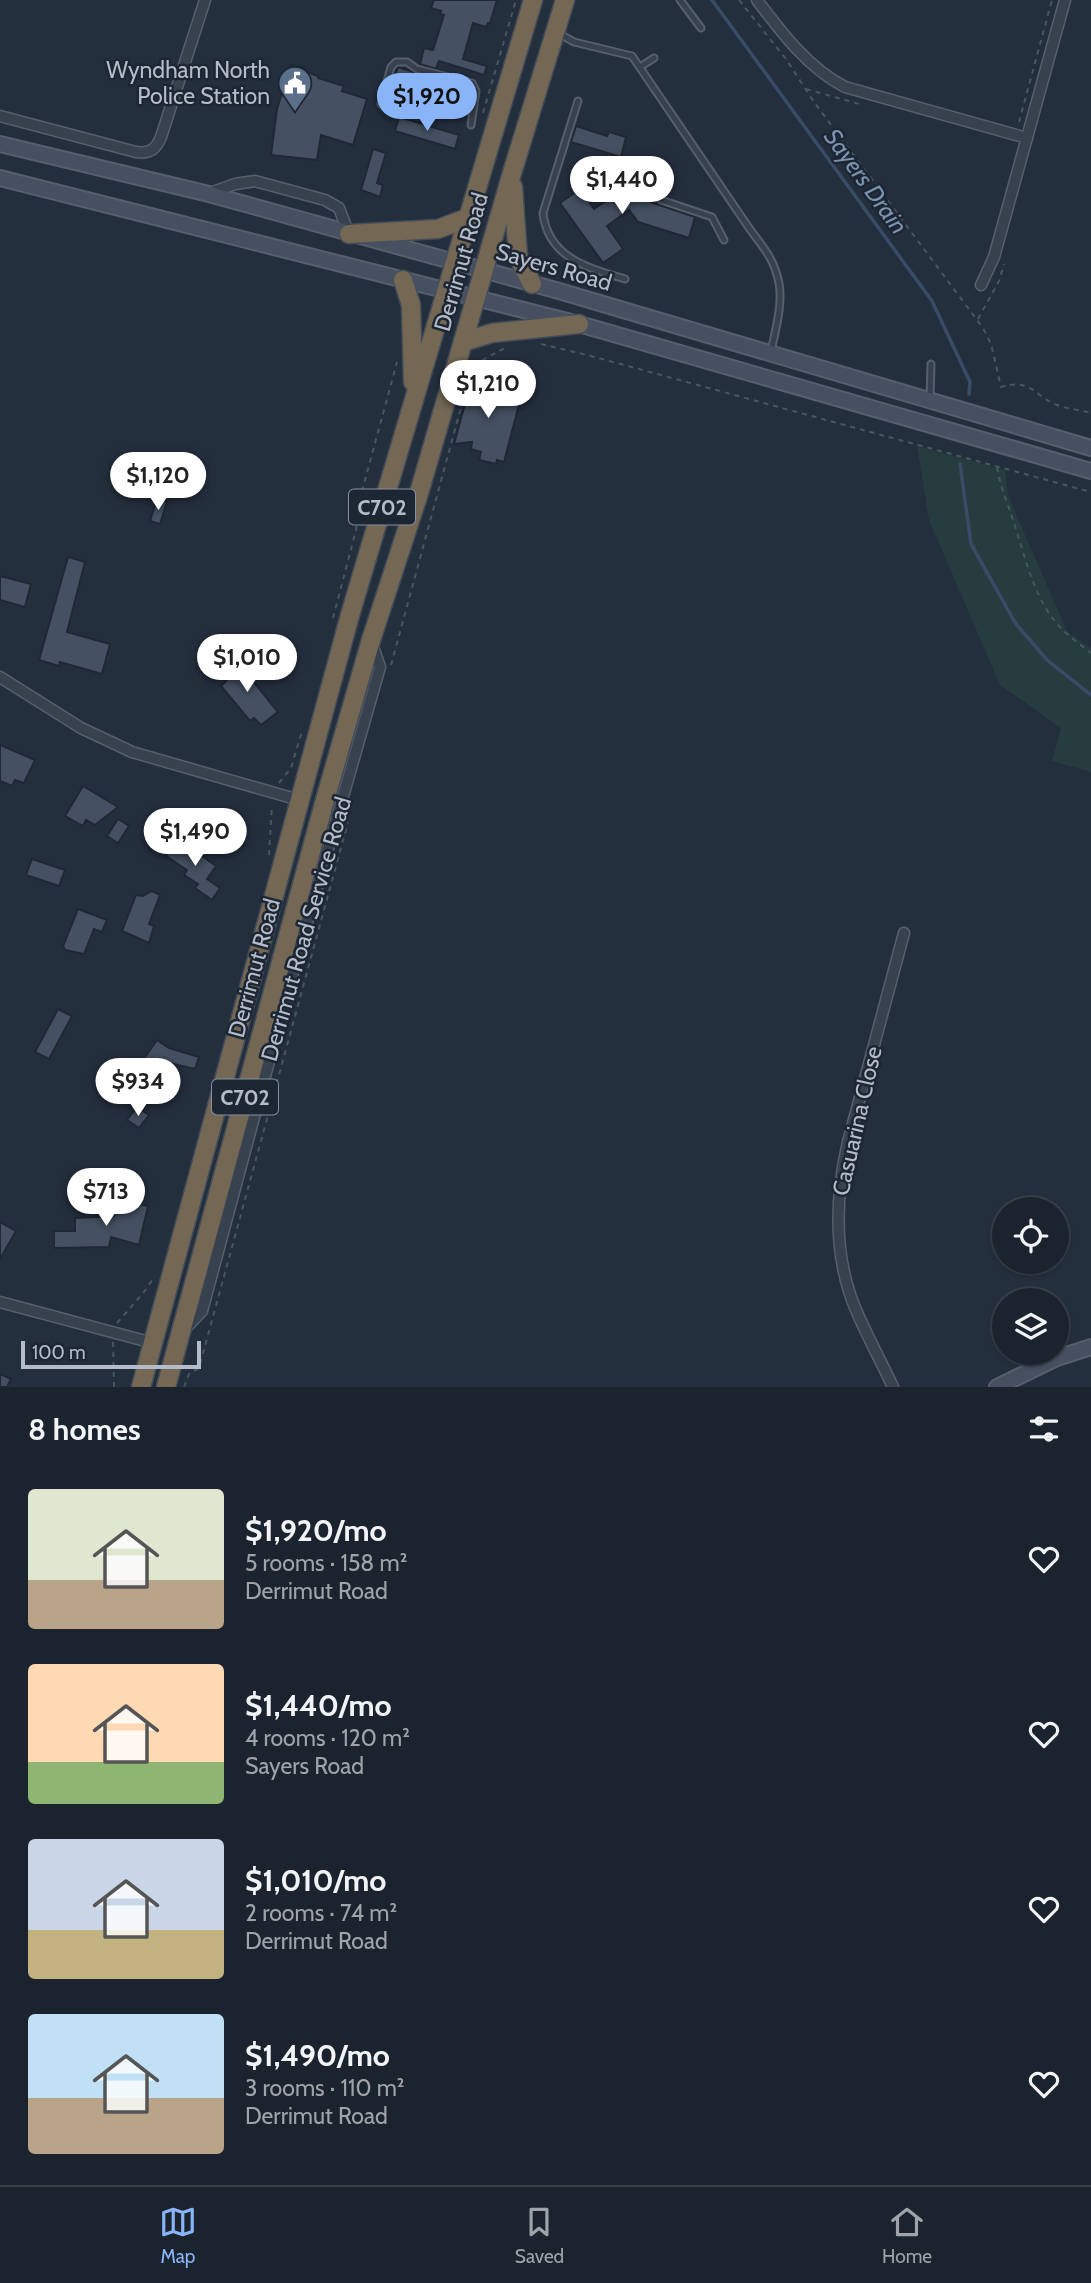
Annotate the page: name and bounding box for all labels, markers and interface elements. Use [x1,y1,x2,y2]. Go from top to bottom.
place label: Wyndham North Police Station [106,56,270,110]
public building icon: Wyndham North Police Station [276,64,314,113]
pin: $1,920 [370,74,484,133]
text: $1,920 [393,82,461,110]
water label: Sayers Drain [818,123,914,239]
pin: $1,440 [565,156,679,216]
text: $1,440 [586,165,658,193]
street label: Derrimut Road [428,190,494,334]
street label: Sayers Road [493,237,615,297]
pin: $1,210 [431,360,545,420]
text: $1,210 [456,369,520,397]
pin: $1,120 [101,452,215,512]
text: $1,120 [126,461,190,489]
road number: C702 [349,490,415,524]
pin: $1,010 [190,634,304,694]
text: $1,010 [213,643,281,671]
street label: Derrimut Road Service Road [255,794,357,1064]
pin: $1,490 [138,808,252,868]
text: $1,490 [160,817,230,845]
street label: Derrimut Road [222,895,286,1041]
street label: Casuarina Close [826,1043,888,1198]
pin: $934 [97,1058,179,1118]
text: $934 [112,1067,164,1095]
road number: C702 [212,1080,278,1114]
pin: $713 [65,1168,147,1228]
text: $713 [83,1177,129,1205]
map controls [992,1197,1069,1365]
button: locate [992,1197,1069,1274]
button: layers [992,1288,1069,1365]
scale bar [21,1338,201,1370]
text: 100 m [32,1341,86,1364]
icon: filters [1025,1410,1063,1448]
text: 8 homes [28,1411,141,1448]
text: $1,920/mo [245,1512,387,1549]
icon: home [84,1517,168,1601]
icon: heart [1025,1540,1063,1578]
text: 5 rooms · 158 m² [245,1549,407,1577]
text: Derrimut Road [245,1577,388,1605]
text: $1,440/mo [245,1687,392,1724]
icon: home [84,1692,168,1776]
icon: heart [1025,1715,1063,1753]
text: 4 rooms · 120 m² [245,1724,410,1752]
text: Sayers Road [245,1752,364,1780]
text: $1,010/mo [245,1862,386,1899]
icon: home [84,1867,168,1951]
icon: heart [1025,1890,1063,1928]
text: 2 rooms · 74 m² [245,1899,397,1927]
text: Derrimut Road [245,1927,388,1955]
text: $1,490/mo [245,2037,390,2074]
icon: home [84,2042,168,2126]
icon: heart [1025,2065,1063,2103]
text: 3 rooms · 110 m² [245,2074,404,2102]
text: Derrimut Road [245,2102,388,2130]
tab: Map [159,2203,197,2268]
tab: Saved [515,2203,564,2268]
tab: Home [882,2203,932,2268]

